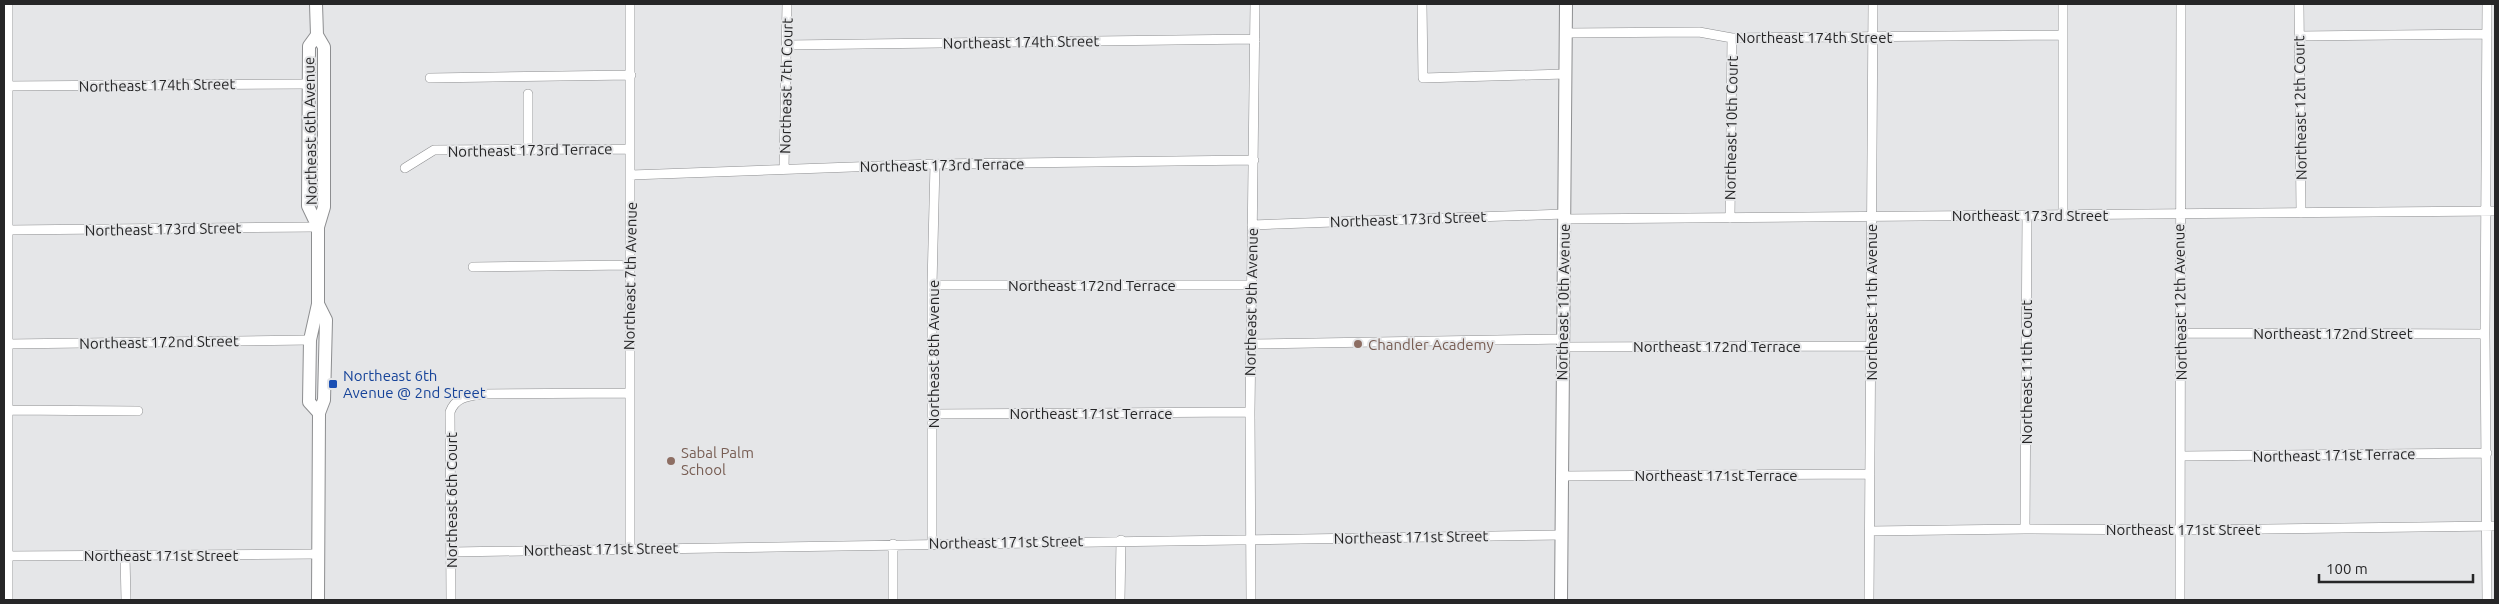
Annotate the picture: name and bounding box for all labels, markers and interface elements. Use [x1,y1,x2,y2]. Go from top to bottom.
street label: Northeast 7th Court [776,18,796,154]
street label: Northeast 174th Street [1736,29,1892,46]
street label: Northeast 174th Street [943,32,1100,52]
street label: Northeast 12th Court [2290,36,2310,180]
street label: Northeast 10th Court [1721,56,1741,200]
street label: Northeast 6th Avenue [300,57,320,205]
street label: Northeast 174th Street [79,75,236,95]
street label: Northeast 173rd Terrace [447,140,613,160]
street label: Northeast 173rd Terrace [859,155,1025,175]
street label: Northeast 7th Avenue [620,202,640,350]
street label: Northeast 173rd Street [1952,207,2108,224]
street label: Northeast 173rd Street [1329,208,1487,230]
street label: Northeast 173rd Street [85,219,242,239]
street label: Northeast 10th Avenue [1553,223,1573,381]
street label: Northeast 12th Avenue [2170,223,2190,381]
street label: Northeast 11th Avenue [1863,224,1880,380]
street label: Northeast 9th Avenue [1241,228,1261,376]
street label: Northeast 172nd Terrace [1008,277,1176,294]
street label: Northeast 8th Avenue [925,280,942,428]
street label: Northeast 11th Court [2018,300,2035,444]
street label: Northeast 172nd Street [2253,325,2413,342]
street label: Northeast 172nd Street [79,332,239,352]
place label: Chandler Academy [1368,336,1494,353]
marker: Chandler Academy [1352,338,1364,350]
street label: Northeast 172nd Terrace [1633,338,1801,355]
place label: Northeast 6th Avenue @ 2nd Street [343,367,486,401]
marker: Northeast 6th Avenue @ 2nd Street [327,378,339,390]
street label: Northeast 171st Terrace [1010,405,1172,422]
street label: Northeast 6th Court [443,432,460,568]
place label: Sabal Palm School [681,444,754,478]
street label: Northeast 171st Terrace [2252,445,2416,465]
marker: Sabal Palm School [665,455,677,467]
street label: Northeast 171st Terrace [1635,467,1797,484]
street label: Northeast 171st Street [2106,521,2260,538]
street label: Northeast 171st Street [1334,527,1489,547]
street label: Northeast 171st Street [929,532,1084,552]
street label: Northeast 171st Street [524,539,679,559]
street label: Northeast 171st Street [84,547,238,564]
scale bar [2319,552,2473,584]
text: 100 m [2326,560,2368,577]

